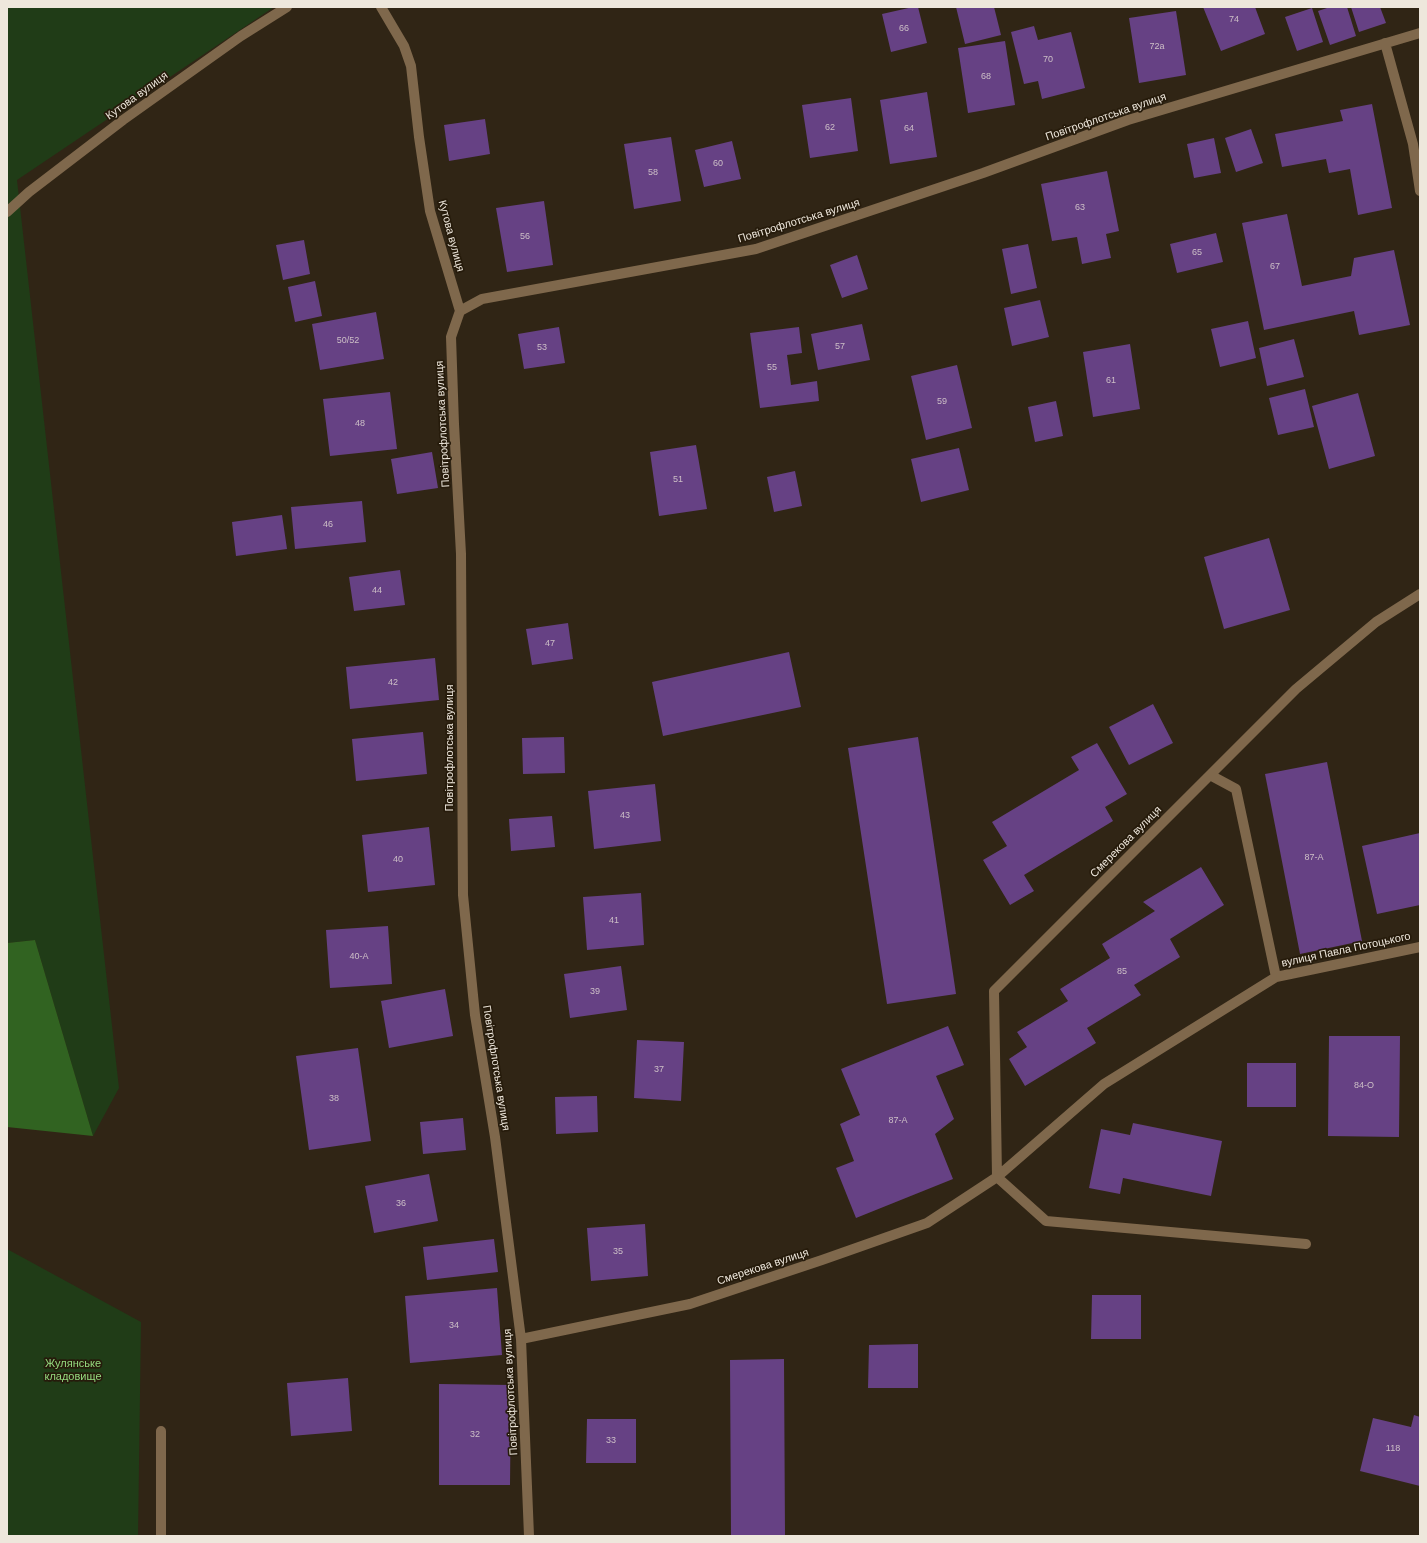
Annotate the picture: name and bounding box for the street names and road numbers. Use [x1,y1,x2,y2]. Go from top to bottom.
street label: Кутова вулиця [103,69,171,123]
street label: Повітрофлотська вулиця [1044,90,1168,144]
street label: Повітрофлотська вулиця [736,196,862,246]
street label: Кутова вулиця [435,199,467,273]
street label: Повітрофлотська вулиця [433,360,453,488]
street label: Повітрофлотська вулиця [443,685,457,811]
street label: Смерекова вулиця [1088,804,1164,880]
street label: вулиця Павла Потоцького [1280,930,1412,970]
street label: Повітрофлотська вулиця [480,1004,512,1132]
street label: Смерекова вулиця [716,1246,810,1288]
street label: Повітрофлотська вулиця [501,1328,521,1456]

